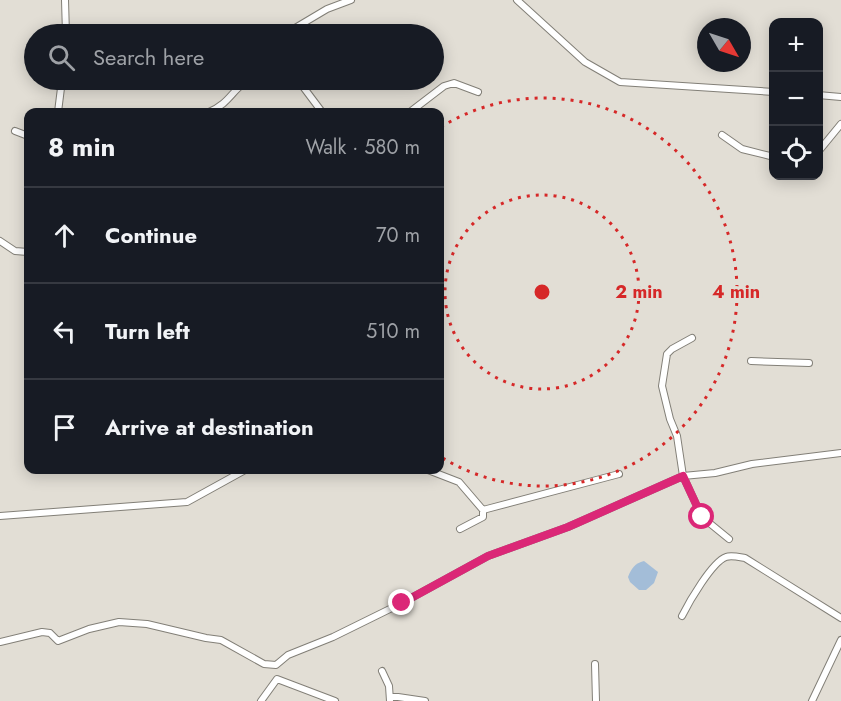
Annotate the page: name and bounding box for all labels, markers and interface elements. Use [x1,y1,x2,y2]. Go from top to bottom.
north arrow [697,18,751,72]
map controls [769,18,823,180]
button: + [769,18,823,72]
search box [24,24,444,90]
icon: search [45,41,78,74]
text: Search here [93,41,204,73]
button: − [769,72,823,126]
button: locate [769,126,823,180]
text: 8 min [48,128,116,166]
text: Walk · 580 m [305,133,420,162]
icon: ahead [48,219,81,252]
text: Continue [105,219,197,251]
text: 70 m [376,221,420,250]
text: 2 min [615,279,663,305]
text: 4 min [712,279,760,305]
centre of rings [532,282,552,302]
icon: left [48,315,81,348]
text: Turn left [105,315,190,347]
text: 510 m [366,317,420,346]
icon: arrive [48,411,81,444]
text: Arrive at destination [105,411,314,443]
route start [688,503,714,529]
route end [388,589,414,615]

